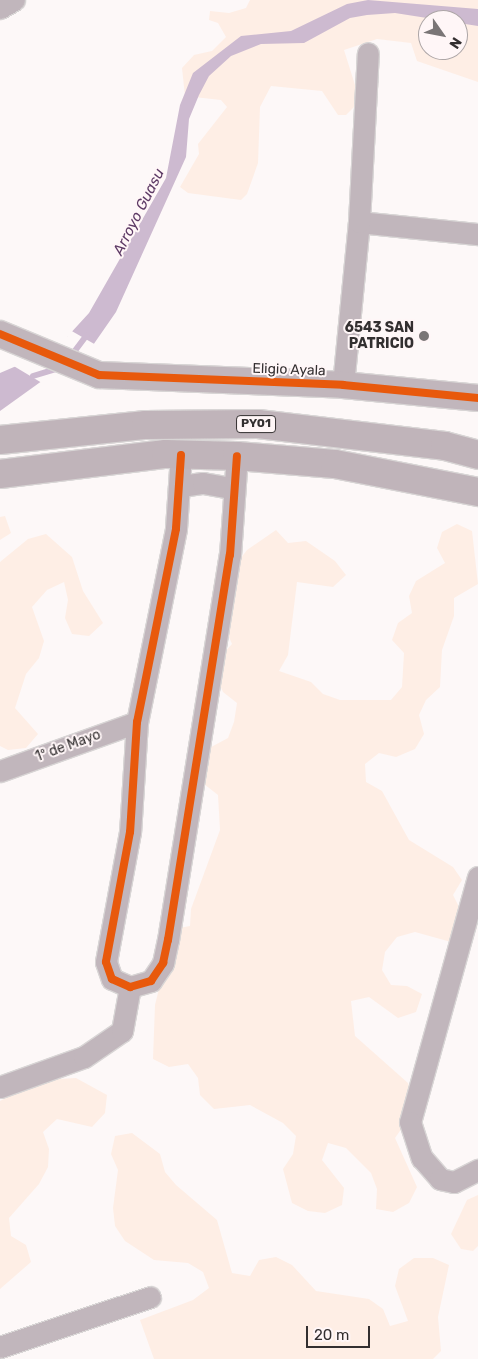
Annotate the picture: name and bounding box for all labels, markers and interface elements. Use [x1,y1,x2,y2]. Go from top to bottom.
north arrow [418,10,468,60]
text: N [445,34,465,52]
water label: Arroyo Guasu [109,166,169,258]
place label: 6543 SAN PATRICIO [345,320,414,352]
marker: 6543 SAN PATRICIO [418,330,430,342]
street label: Eligio Ayala [252,360,326,380]
road number: PY01 [236,414,276,434]
street label: 1º de Mayo [33,726,103,766]
scale bar [308,1316,372,1348]
text: 20 m [314,1326,349,1344]

